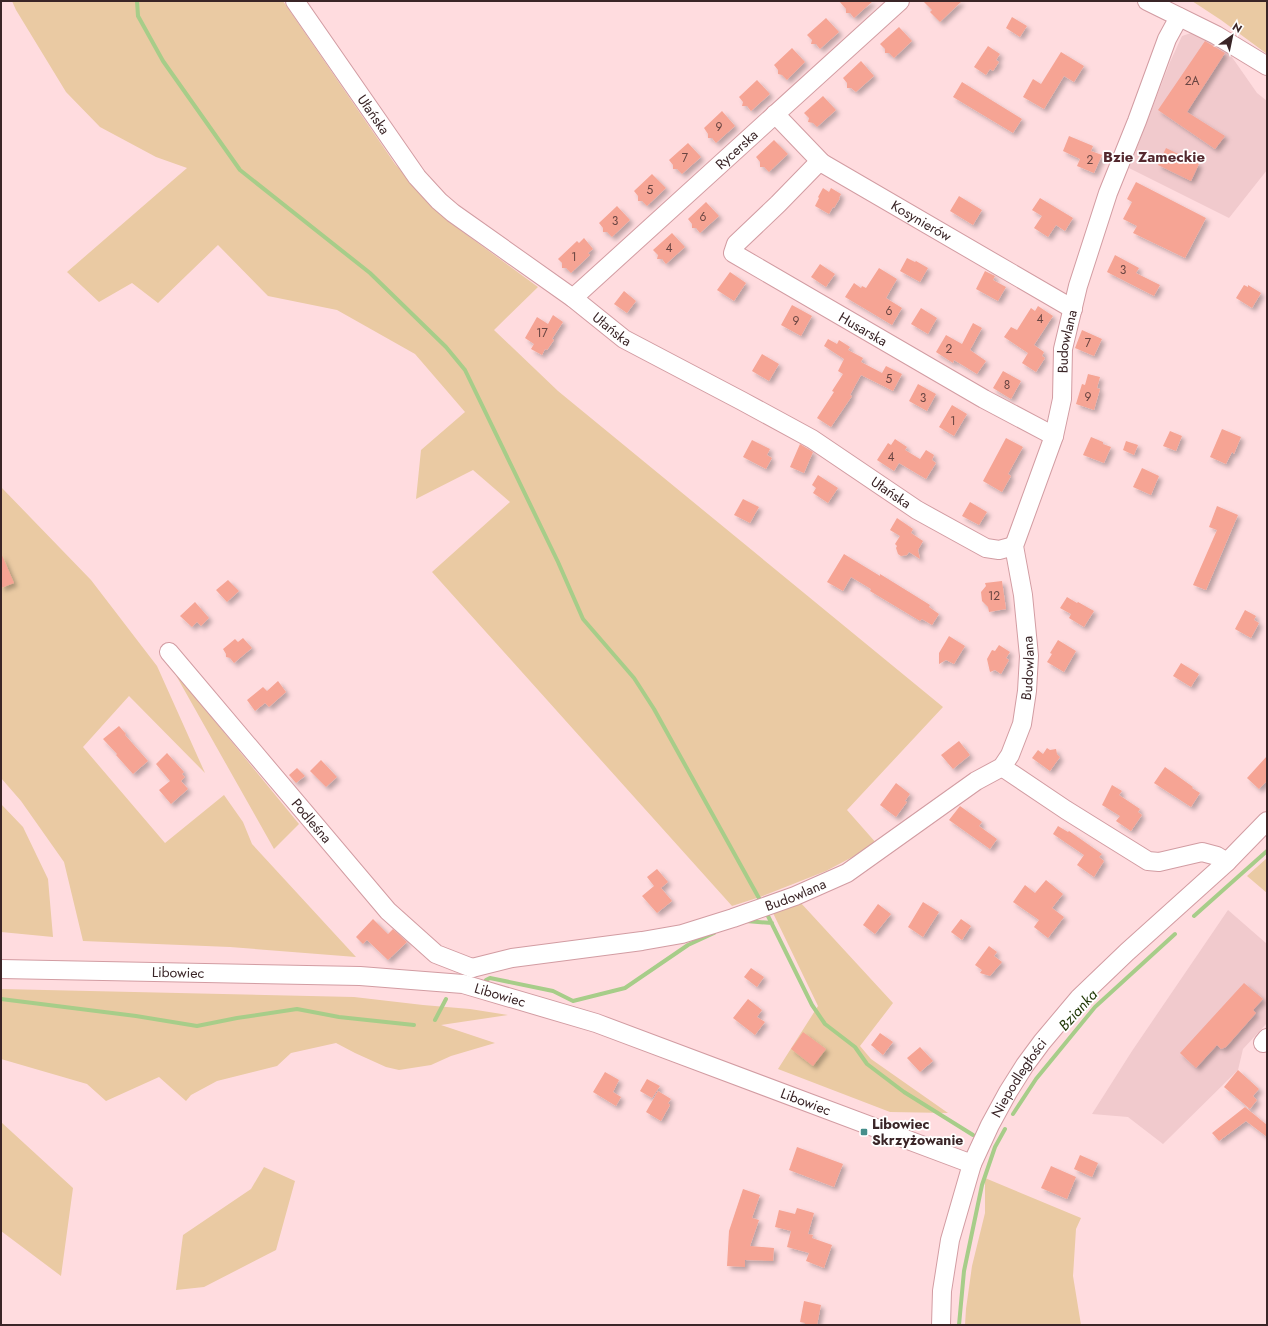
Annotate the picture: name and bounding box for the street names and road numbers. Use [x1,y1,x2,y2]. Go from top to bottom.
street label: Ułańska [353,90,395,138]
street label: Rycerska [711,125,762,174]
street label: Kosynierów [888,195,956,246]
street label: Ułańska [588,307,635,351]
street label: Husarska [835,307,891,351]
street label: Budowlana [1053,308,1082,373]
street label: Ułańska [867,472,915,513]
street label: Budowlana [1016,635,1039,702]
street label: Podleśna [287,794,336,847]
street label: Budowlana [762,874,829,916]
street label: Libowiec [152,962,204,983]
street label: Libowiec [472,978,528,1012]
street label: Niepodległości [986,1034,1051,1121]
street label: Libowiec [778,1083,834,1120]

